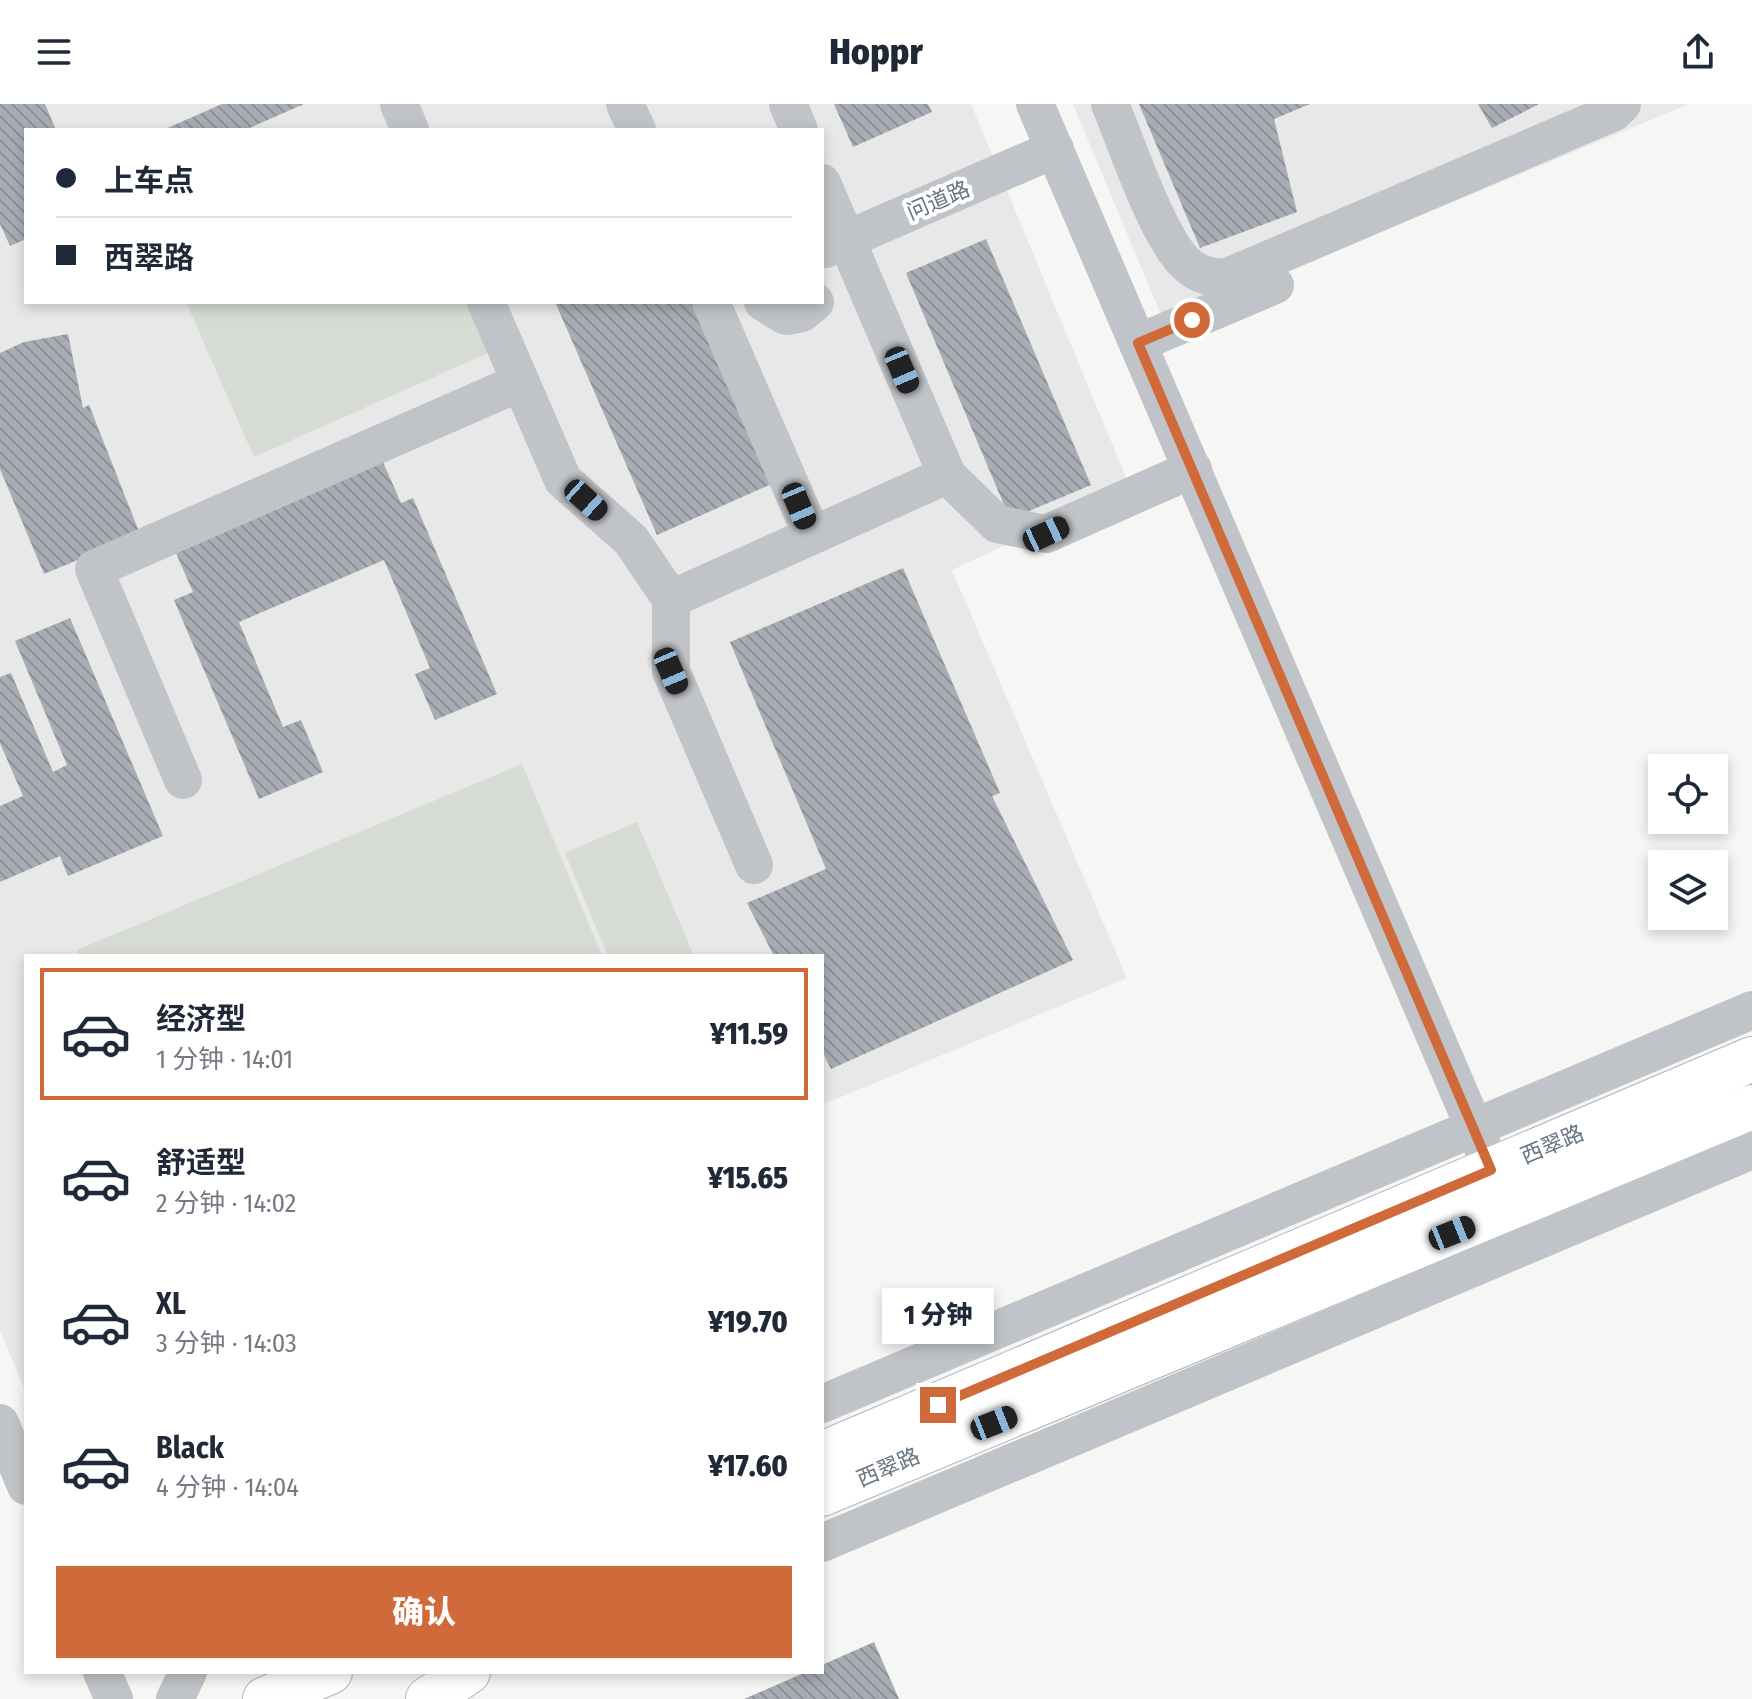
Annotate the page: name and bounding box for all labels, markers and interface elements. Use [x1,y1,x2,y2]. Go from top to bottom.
icon: menu [32,30,76,74]
text: Hoppr [829,30,923,74]
icon: share [1676,30,1720,74]
text: 上车点 [104,163,194,199]
street label: 问道路 [903,175,974,226]
text: 西翠路 [104,240,194,276]
route start [1174,302,1210,338]
car [882,343,922,397]
car [560,475,612,525]
car [779,479,819,533]
car [1019,513,1073,555]
car [651,644,691,698]
map controls [1648,754,1728,930]
button: locate [1648,754,1728,834]
button: layers [1648,850,1728,930]
icon: car [60,998,132,1070]
text: 经济型 [156,1001,246,1037]
text: ¥11.59 [710,1016,788,1052]
text: 1 分钟 · 14:01 [156,1044,293,1075]
street label: 西翠路 [1517,1119,1588,1170]
icon: car [60,1142,132,1214]
text: 舒适型 [156,1145,246,1181]
text: ¥15.65 [708,1160,788,1196]
text: 2 分钟 · 14:02 [156,1188,296,1219]
car [1425,1213,1479,1253]
icon: car [60,1286,132,1358]
text: XL [156,1286,186,1322]
callout: 1 分钟 [882,1289,994,1345]
text: 1 分钟 [904,1300,972,1331]
text: ¥19.70 [708,1304,788,1340]
text: 3 分钟 · 14:03 [156,1328,297,1359]
route end [920,1387,956,1423]
car [967,1403,1021,1443]
icon: car [60,1430,132,1502]
text: Black [156,1430,224,1466]
street label: 西翠路 [853,1442,924,1493]
text: ¥17.60 [708,1448,788,1484]
text: 4 分钟 · 14:04 [156,1472,299,1503]
button: 确认 [56,1566,792,1658]

